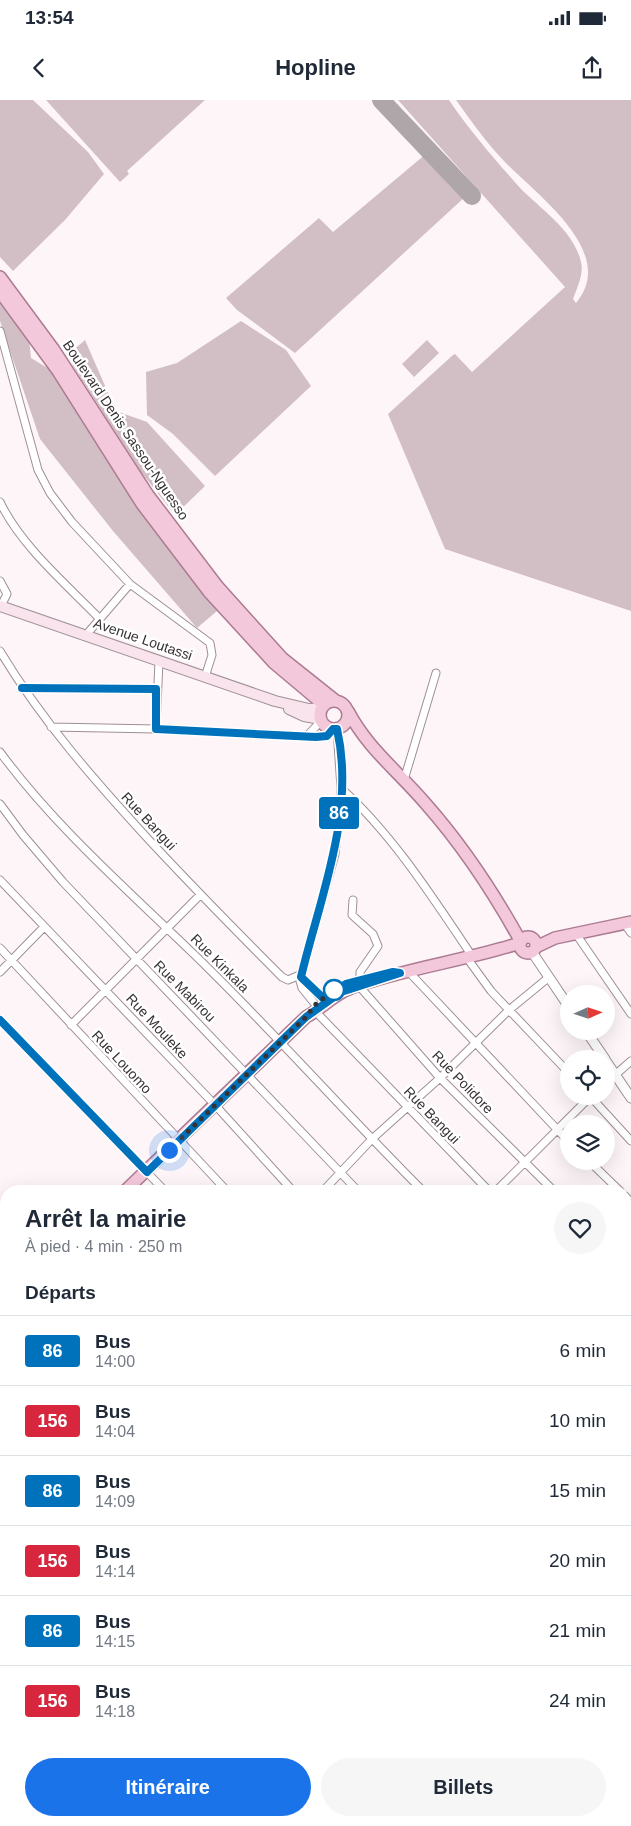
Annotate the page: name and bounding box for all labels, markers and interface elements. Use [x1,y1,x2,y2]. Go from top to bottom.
text: 13:54 [25,7,74,28]
icon: back [25,54,53,82]
icon: share [578,54,606,82]
text: Hopline [275,55,356,80]
street label: Boulevard Denis Sassou-Nguesso [60,337,192,523]
street label: Avenue Loutassi [92,615,194,663]
street label: Rue Bangui [118,789,180,853]
line badge: 86 [316,797,362,829]
text: 86 [329,803,349,823]
street label: Rue Kinkala [188,931,252,995]
street label: Rue Mabirou [151,957,219,1025]
unlabelled marker [323,979,345,1001]
north arrow [560,985,615,1040]
map controls [560,985,615,1170]
street label: Rue Mouleke [123,990,191,1062]
street label: Rue Louomo [89,1027,155,1097]
street label: Rue Polidore [429,1047,497,1117]
button: locate [560,1050,615,1105]
street label: Rue Bangui [401,1083,463,1147]
button: layers [560,1115,615,1170]
your location [157,1138,182,1163]
button: heart [554,1202,606,1254]
text: Arrêt la mairie [25,1205,186,1232]
text: À pied · 4 min · 250 m [25,1238,182,1255]
text: Départs [25,1282,96,1303]
text: Bus [95,1331,131,1352]
text: 6 min [560,1340,606,1361]
text: 86 [42,1341,63,1361]
text: 14:00 [95,1353,135,1370]
text: Bus [95,1401,131,1422]
text: 10 min [549,1410,606,1431]
text: 156 [37,1411,68,1431]
text: 14:04 [95,1423,135,1440]
text: Bus [95,1471,131,1492]
text: 15 min [549,1480,606,1501]
text: 86 [42,1481,63,1501]
text: 14:09 [95,1493,135,1510]
text: Bus [95,1541,131,1562]
text: 20 min [549,1550,606,1571]
text: 156 [37,1551,68,1571]
text: 14:14 [95,1563,135,1580]
text: Bus [95,1611,131,1632]
text: 21 min [549,1620,606,1641]
text: 86 [42,1621,63,1641]
text: 14:15 [95,1633,135,1650]
text: Bus [95,1681,131,1702]
text: 24 min [549,1690,606,1711]
text: 156 [37,1691,68,1711]
text: 14:18 [95,1703,135,1720]
button: Itinéraire [25,1758,311,1816]
button: Billets [321,1758,606,1816]

